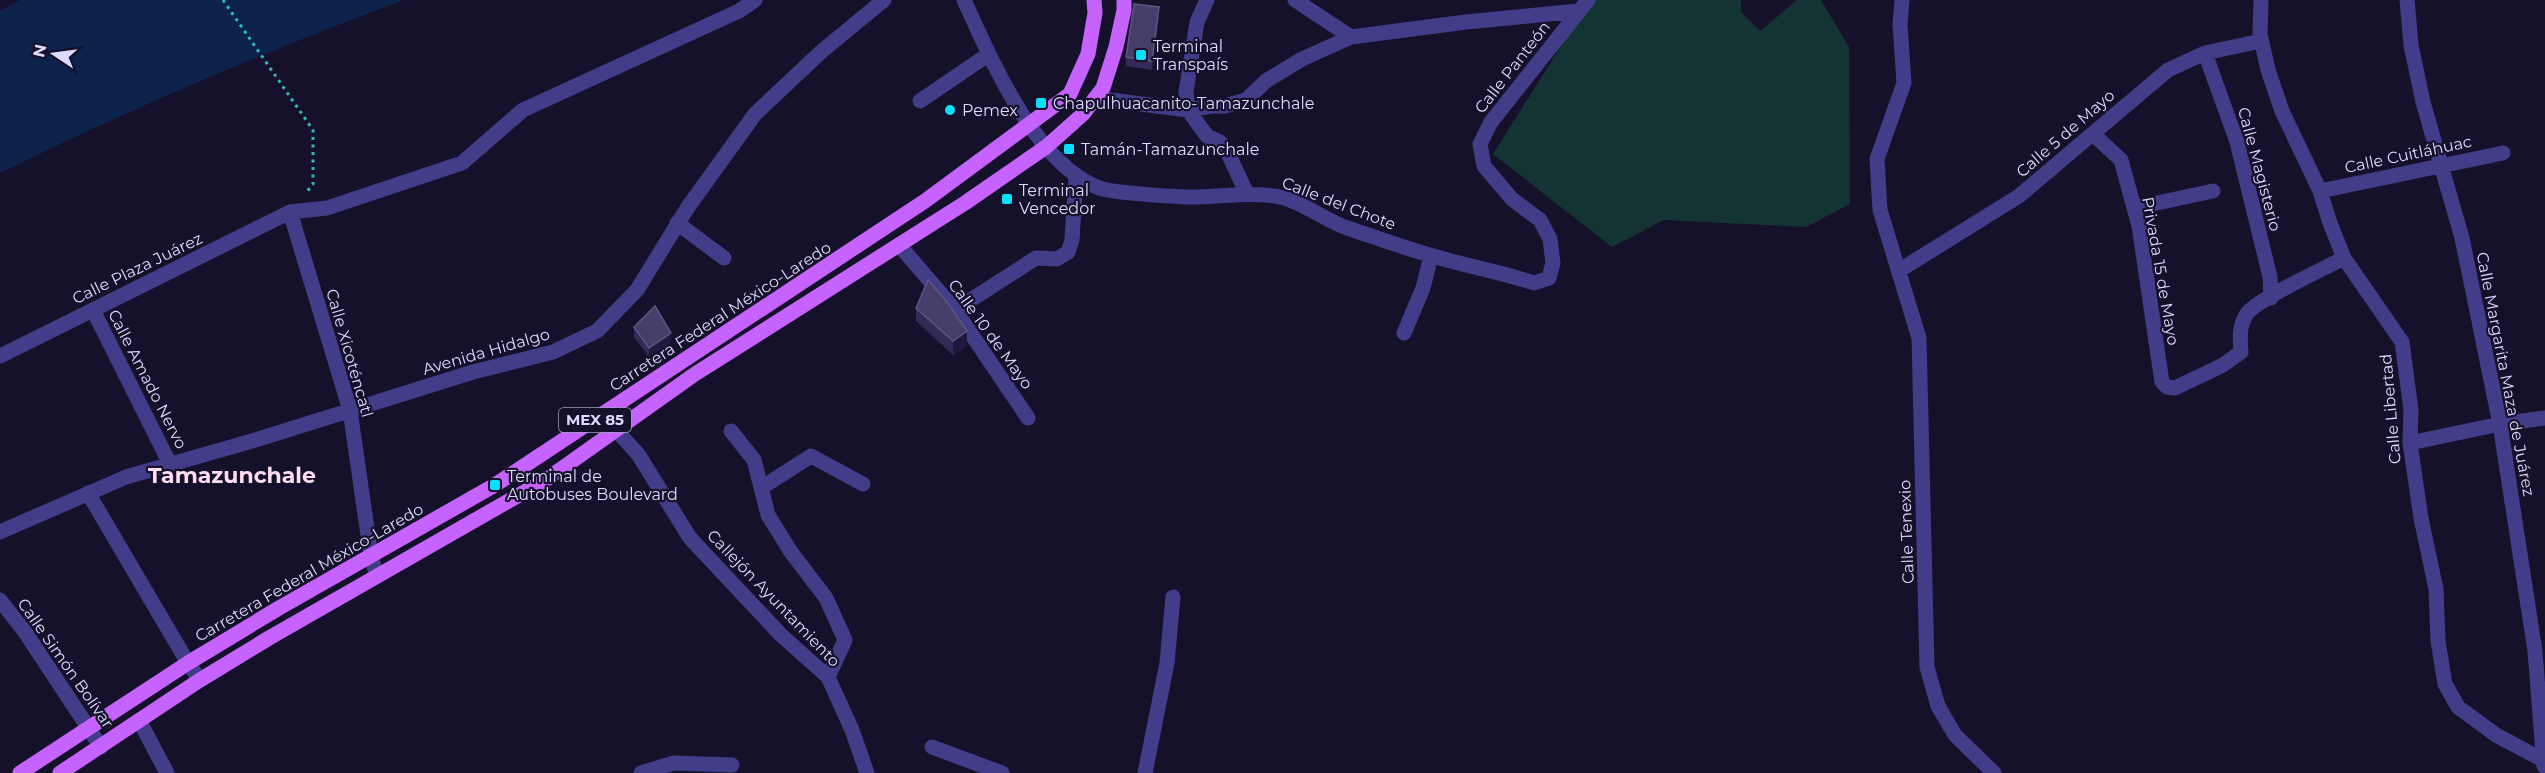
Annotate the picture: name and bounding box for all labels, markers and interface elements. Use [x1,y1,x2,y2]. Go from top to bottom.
street label: Calle Panteón [1471,18,1554,117]
north arrow [24,24,84,84]
place label: Terminal Transpaís [1153,37,1228,74]
text: N [29,42,51,59]
marker: Terminal Transpaís [1134,48,1148,62]
street label: Calle 5 de Mayo [2012,86,2118,181]
place label: Chapulhuacanito-Tamazunchale [1053,94,1314,113]
marker: Chapulhuacanito-Tamazunchale [1034,96,1048,110]
place label: Pemex [962,101,1018,120]
marker: Pemex [943,103,957,117]
street label: Calle Magisterio [2234,105,2285,233]
street label: Calle Cuitláhuac [2343,132,2473,177]
place label: Tamán-Tamazunchale [1081,140,1259,159]
marker: Tamán-Tamazunchale [1062,142,1076,156]
street label: Calle del Chote [1279,173,1398,234]
place label: Terminal Vencedor [1019,181,1096,218]
marker: Terminal Vencedor [1000,192,1014,206]
street label: Privada 15 de Mayo [2138,195,2183,347]
street label: Calle Plaza Juárez [69,229,205,308]
street label: Carretera Federal México-Laredo [606,238,835,395]
street label: Calle Margarita Maza de Juárez [2473,250,2539,498]
street label: Calle 10 de Mayo [944,276,1037,393]
street label: Calle Xicoténcatl [322,287,377,420]
street label: Calle Amado Nervo [104,306,191,452]
street label: Avenida Hidalgo [420,324,552,379]
street label: Calle Libertad [2376,353,2405,465]
road number: MEX 85 [559,408,631,432]
district label: Tamazunchale [148,462,316,489]
place label: Terminal de Autobuses Boulevard [507,467,678,504]
marker: Terminal de Autobuses Boulevard [488,478,502,492]
street label: Calle Tenexio [1895,480,1918,584]
street label: Carretera Federal México-Laredo [192,499,427,646]
street label: Callejón Ayuntamiento [703,526,844,671]
street label: Calle Simón Bolívar [14,595,118,732]

